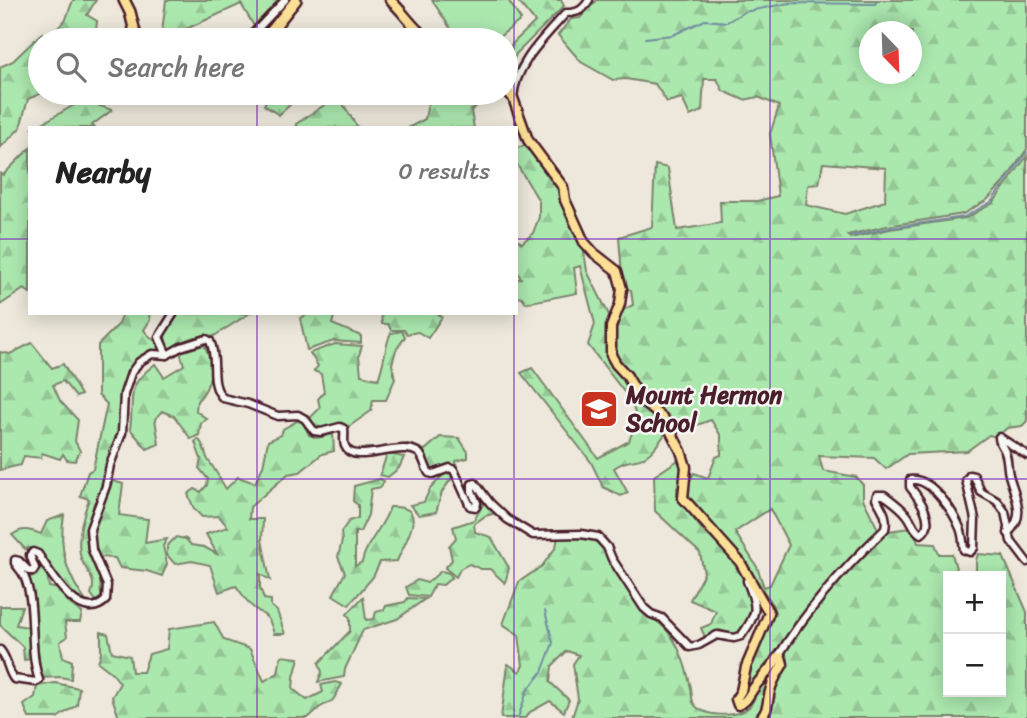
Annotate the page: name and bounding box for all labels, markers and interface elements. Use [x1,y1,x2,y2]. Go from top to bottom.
north arrow [859,21,922,84]
search box [28,28,518,105]
text: Search here [108,44,245,90]
icon: search [52,48,90,86]
text: Nearby [56,145,151,199]
text: 0 results [398,151,490,192]
place label: Mount Hermon School [625,374,782,444]
school or university icon: Mount Hermon School [578,388,620,430]
map controls [943,571,1006,697]
button: + [943,571,1006,634]
button: − [943,634,1006,697]

